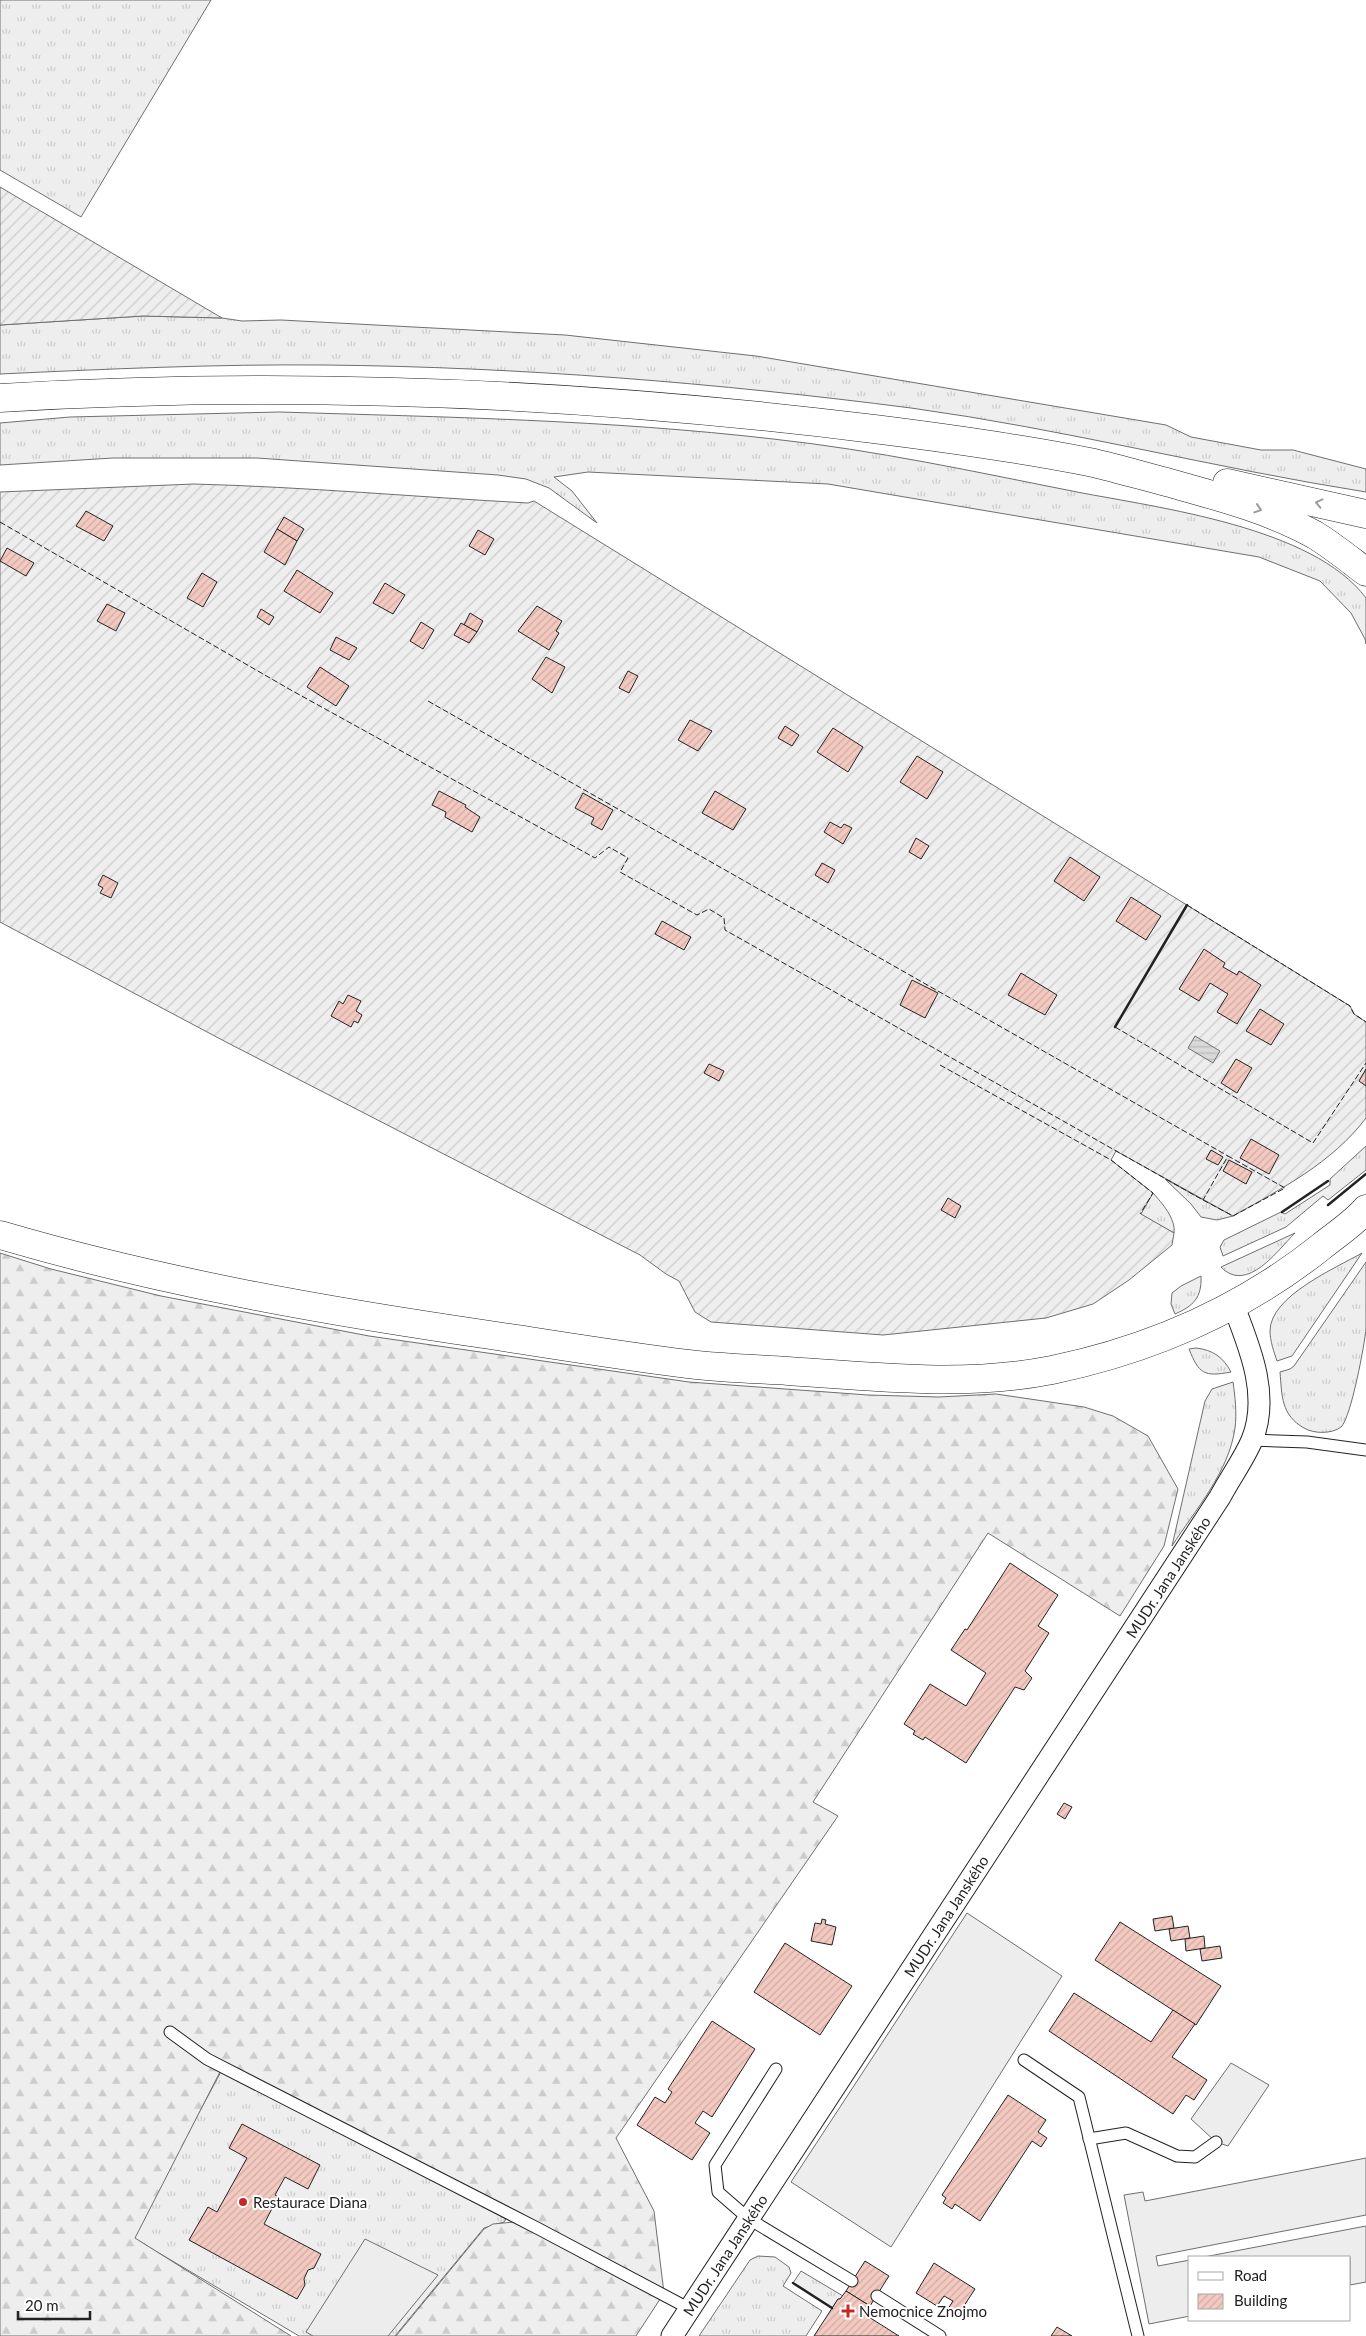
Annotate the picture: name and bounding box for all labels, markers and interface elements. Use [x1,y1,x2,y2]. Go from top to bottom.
one-way arrow [1314,498,1323,509]
one-way arrow [1253,503,1262,513]
street label: MUDr. Jana Janského [1122,1513,1214,1641]
street label: MUDr. Jana Janského [900,1852,992,1980]
street label: MUDr. Jana Janského [679,2191,771,2319]
place label: Restaurace Diana [253,2193,367,2211]
marker: Restaurace Diana [237,2196,249,2208]
legend [1188,2256,1351,2321]
text: Road [1234,2266,1267,2284]
scale bar [18,2288,90,2320]
text: Building [1234,2291,1287,2309]
text: 20 m [25,2296,59,2314]
place label: Nemocnice Znojmo [859,2302,987,2320]
marker: Nemocnice Znojmo [841,2304,855,2318]

